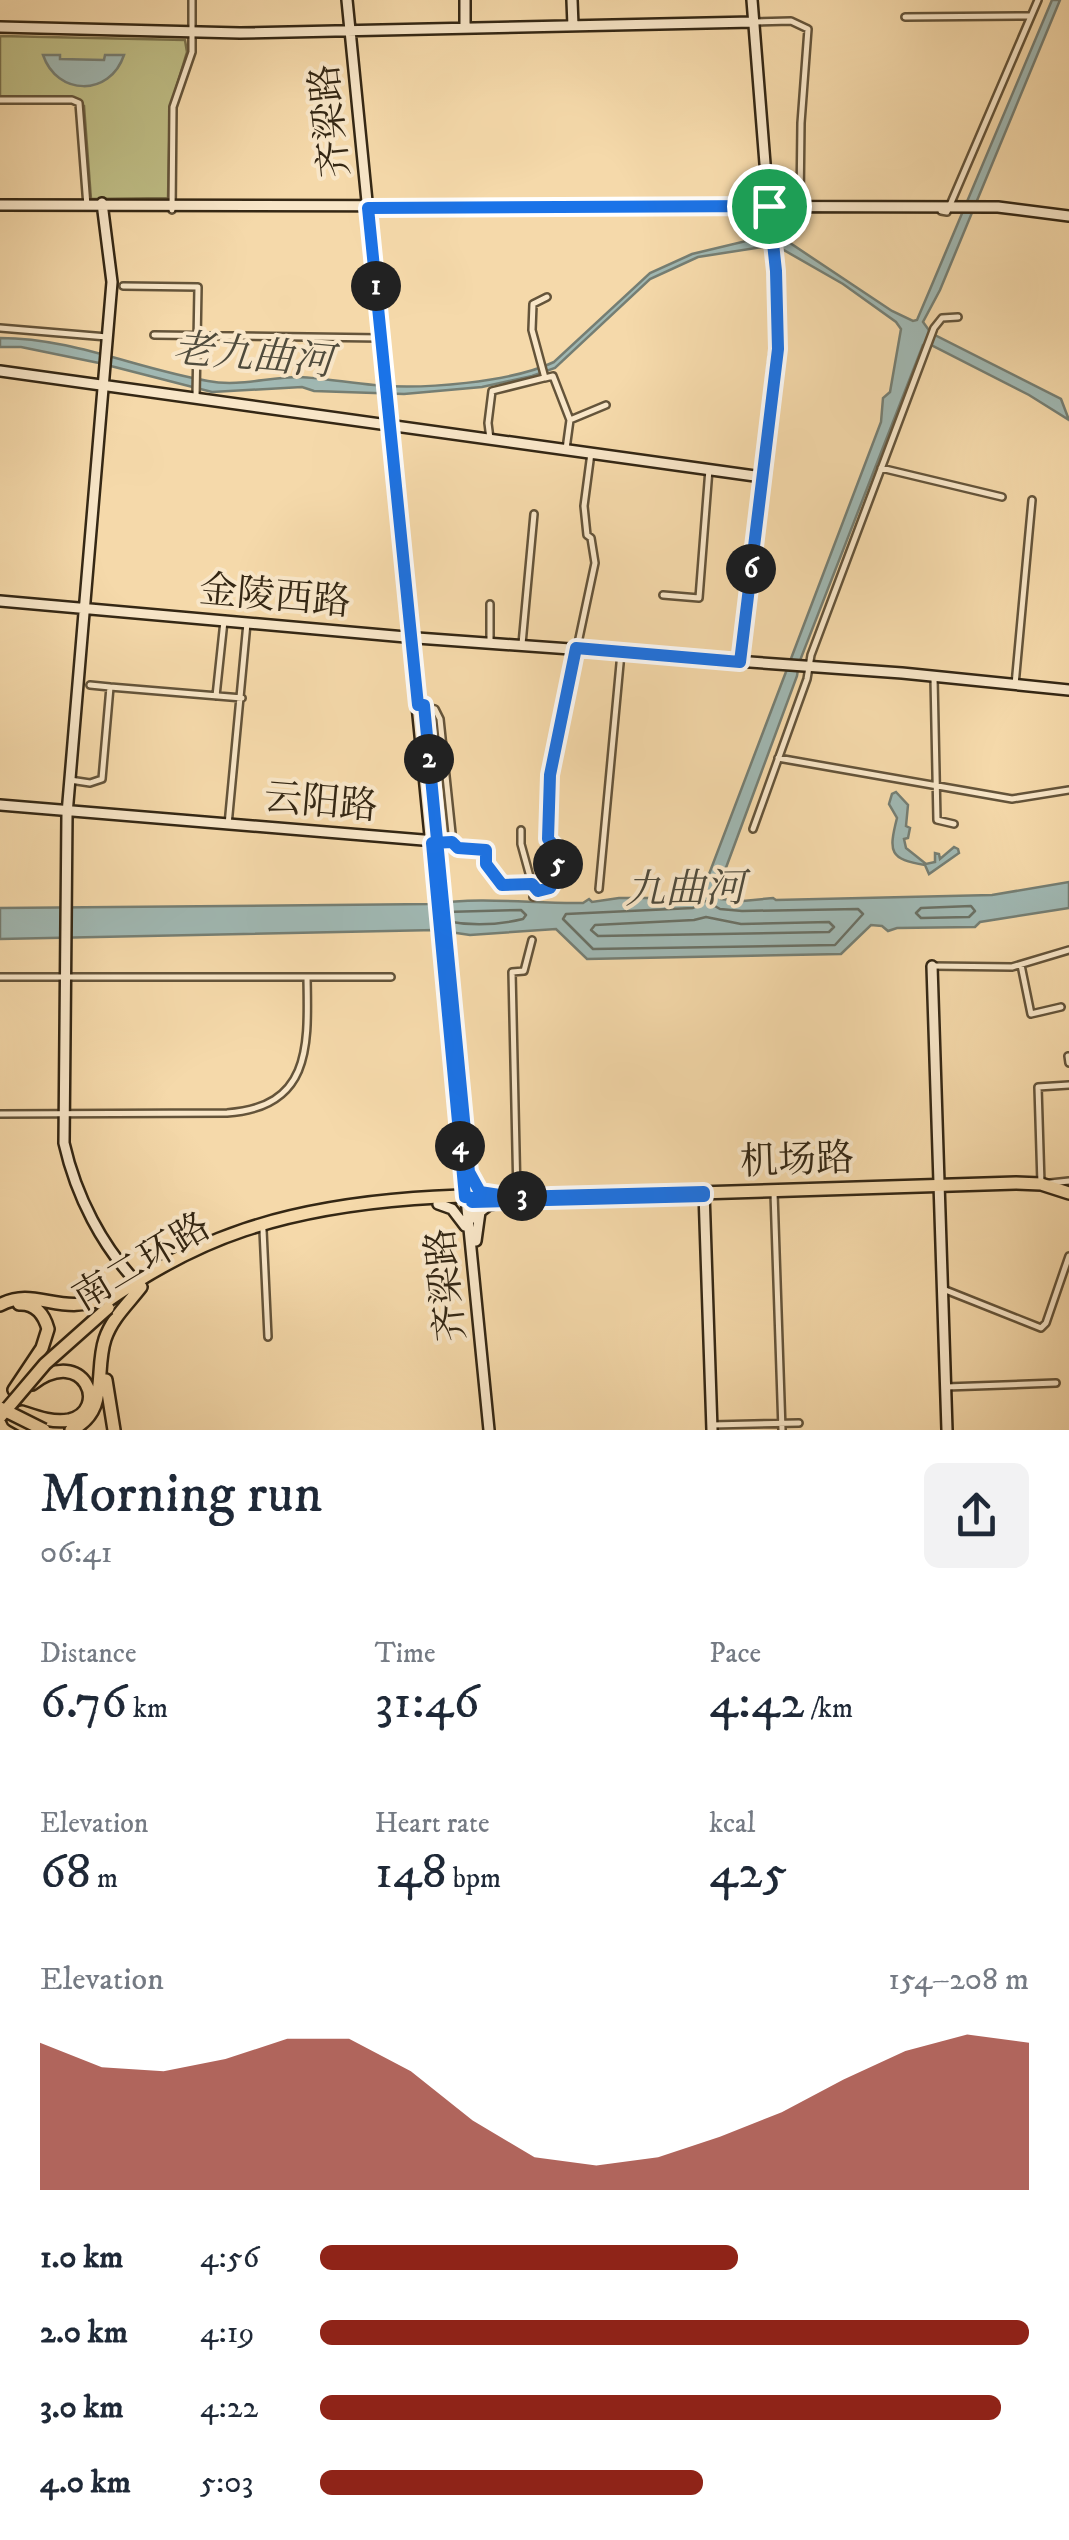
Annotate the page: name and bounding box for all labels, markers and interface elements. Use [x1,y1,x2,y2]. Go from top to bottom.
street label: 齐梁路 [301,62,361,180]
pin [727,164,812,249]
icon: arrive [742,179,797,234]
pin: 1 [351,261,401,311]
text: 1 [371,268,381,303]
water label: 老九曲河 [171,325,341,389]
pin: 6 [726,544,776,594]
text: 6 [744,551,758,586]
street label: 金陵西路 [197,566,353,628]
pin: 2 [404,734,454,784]
text: 2 [422,741,436,776]
street label: 云阳路 [262,774,380,832]
pin: 5 [533,839,583,889]
text: 5 [551,846,565,881]
water label: 九曲河 [625,865,751,917]
pin: 4 [435,1121,485,1171]
text: 4 [452,1128,468,1163]
street label: 机场路 [739,1135,855,1187]
pin: 3 [497,1171,547,1221]
text: 3 [517,1178,527,1213]
street label: 南二环路 [65,1203,220,1322]
street label: 齐梁路 [417,1226,477,1344]
text: Morning run [40,1461,322,1530]
button: share [924,1463,1029,1568]
text: 06:41 [40,1533,112,1573]
text: Distance [40,1636,136,1671]
text: Time [375,1636,435,1671]
text: Pace [709,1636,761,1671]
text: 6.76 [40,1671,127,1734]
text: 31:46 [375,1671,480,1734]
text: 4:42 [709,1671,805,1734]
text: km [127,1691,168,1726]
text: /km [805,1691,853,1726]
text: Elevation [40,1806,148,1841]
text: Heart rate [375,1806,490,1841]
text: kcal [709,1806,755,1841]
text: 68 [40,1841,91,1904]
text: 148 [375,1841,447,1904]
text: 425 [709,1841,787,1904]
text: m [91,1861,118,1896]
text: bpm [447,1861,501,1896]
text: Elevation [40,1960,164,2000]
text: 154–208 m [888,1960,1029,2000]
text: 1.0 km [40,2238,123,2278]
text: 4:56 [200,2238,259,2278]
text: 2.0 km [40,2313,128,2353]
text: 4:19 [200,2313,254,2353]
text: 3.0 km [40,2388,124,2428]
text: 4:22 [200,2388,258,2428]
text: 4.0 km [40,2463,131,2503]
text: 5:03 [200,2463,253,2503]

